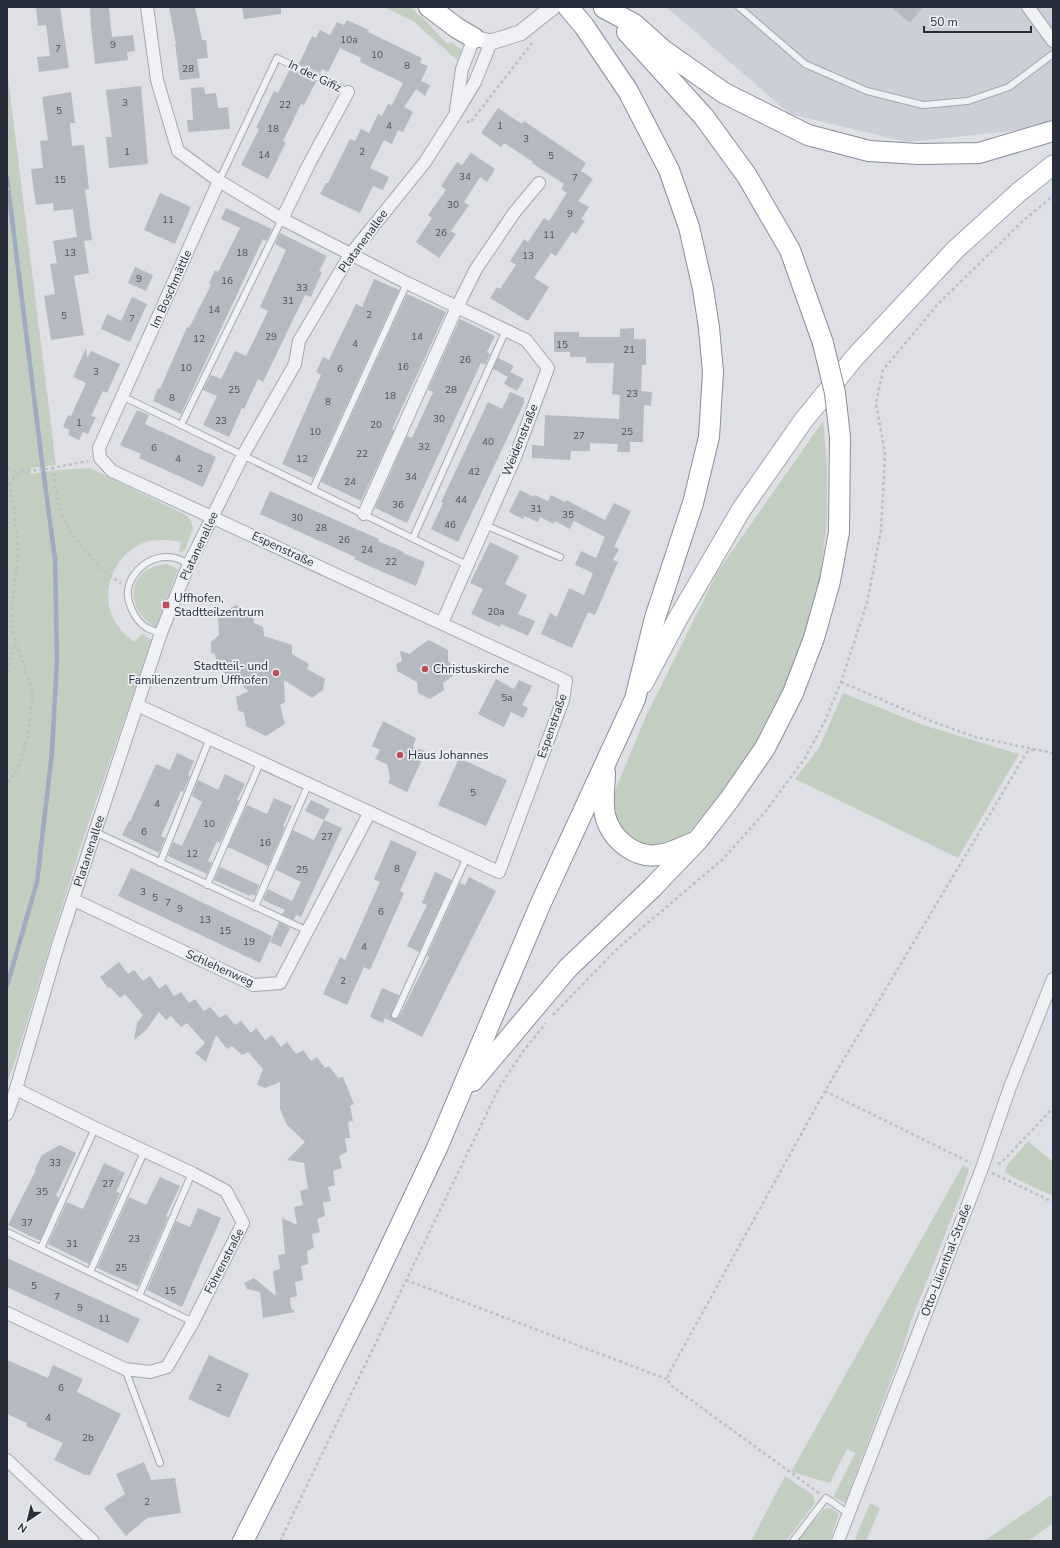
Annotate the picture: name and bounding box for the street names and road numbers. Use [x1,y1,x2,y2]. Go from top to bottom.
street label: In der Gifiz [286,56,345,96]
street label: Platanenallee [335,206,391,276]
street label: Im Boschmättle [147,247,195,331]
street label: Weidenstraße [498,402,542,478]
street label: Platanenallee [176,509,222,583]
street label: Espenstraße [249,528,317,570]
street label: Espenstraße [534,692,570,760]
street label: Platanenallee [70,813,108,889]
street label: Schlehenweg [183,946,257,990]
street label: Otto-Lilienthal-Straße [917,1201,975,1319]
street label: Föhrenstraße [201,1226,247,1296]

